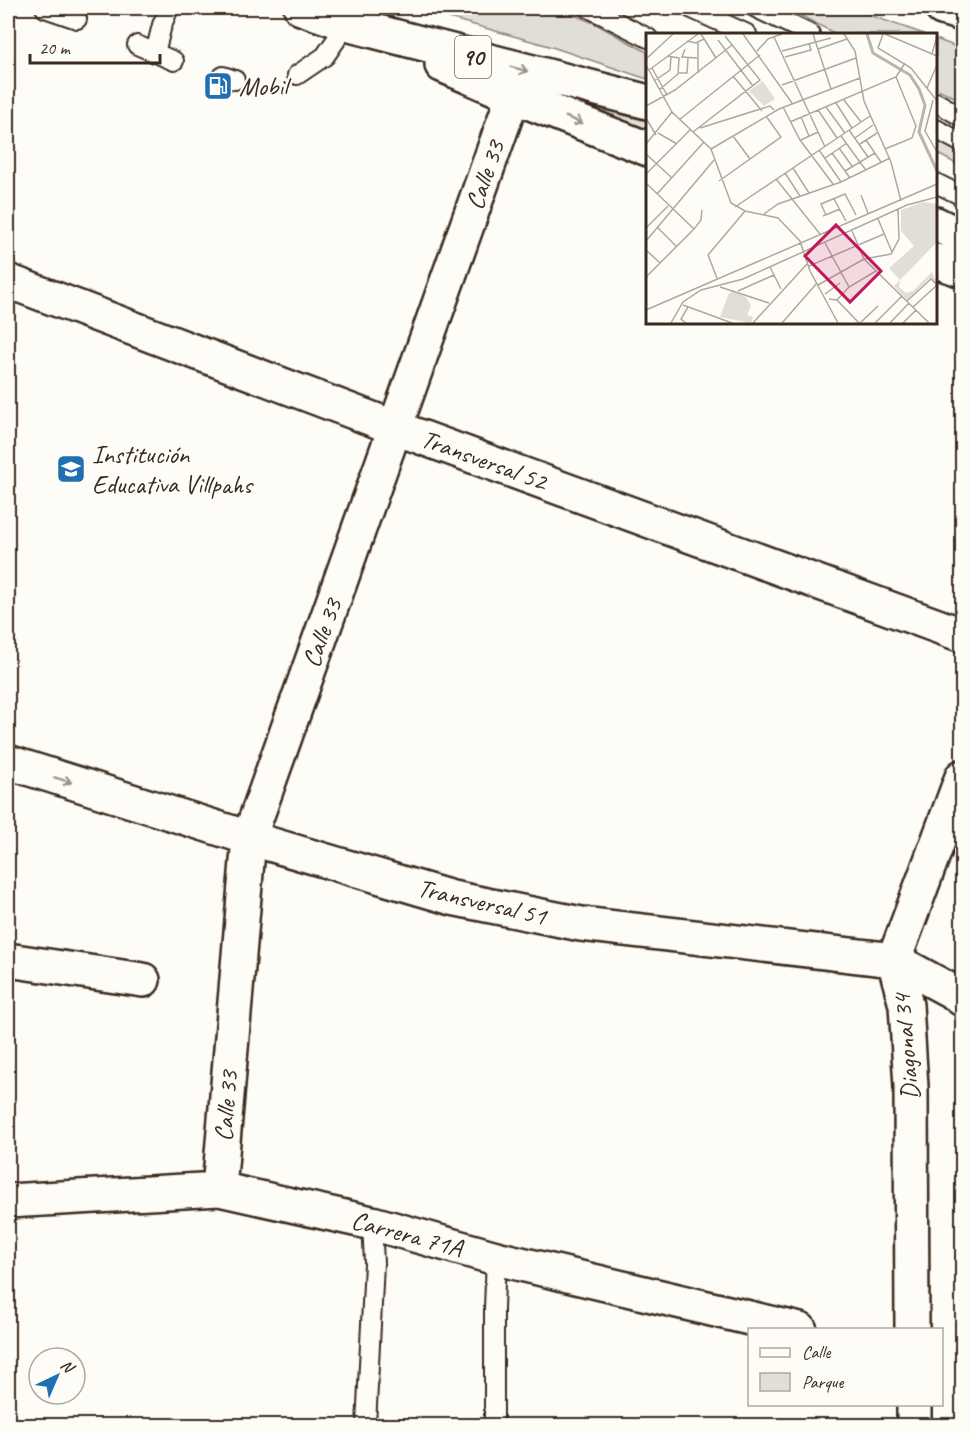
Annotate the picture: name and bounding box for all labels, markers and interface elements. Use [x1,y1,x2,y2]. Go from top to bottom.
scale bar [30,27,160,65]
inset map [646,33,937,324]
road number: 90 [455,36,491,78]
text: 20 m [39,37,72,59]
one-way arrow [509,63,528,75]
fuel station icon: Mobil [202,70,234,102]
place label: Mobil [239,70,292,103]
one-way arrow [565,116,583,127]
street label: Calle 33 [458,134,513,214]
street label: Transversal 52 [417,422,553,499]
place label: Institución Educativa Villpahs [92,438,254,501]
school or university icon: Institución Educativa Villpahs [55,453,87,485]
street label: Calle 33 [294,592,350,672]
one-way arrow [53,775,72,786]
street label: Transversal 51 [414,871,551,933]
street label: Diagonal 34 [885,990,927,1101]
street label: Calle 33 [206,1067,246,1143]
street label: Carrera 71A [348,1203,468,1265]
legend [748,1328,943,1406]
text: Calle [802,1341,831,1363]
north arrow [27,1346,87,1406]
text: N [56,1355,79,1379]
text: Parque [802,1371,844,1393]

